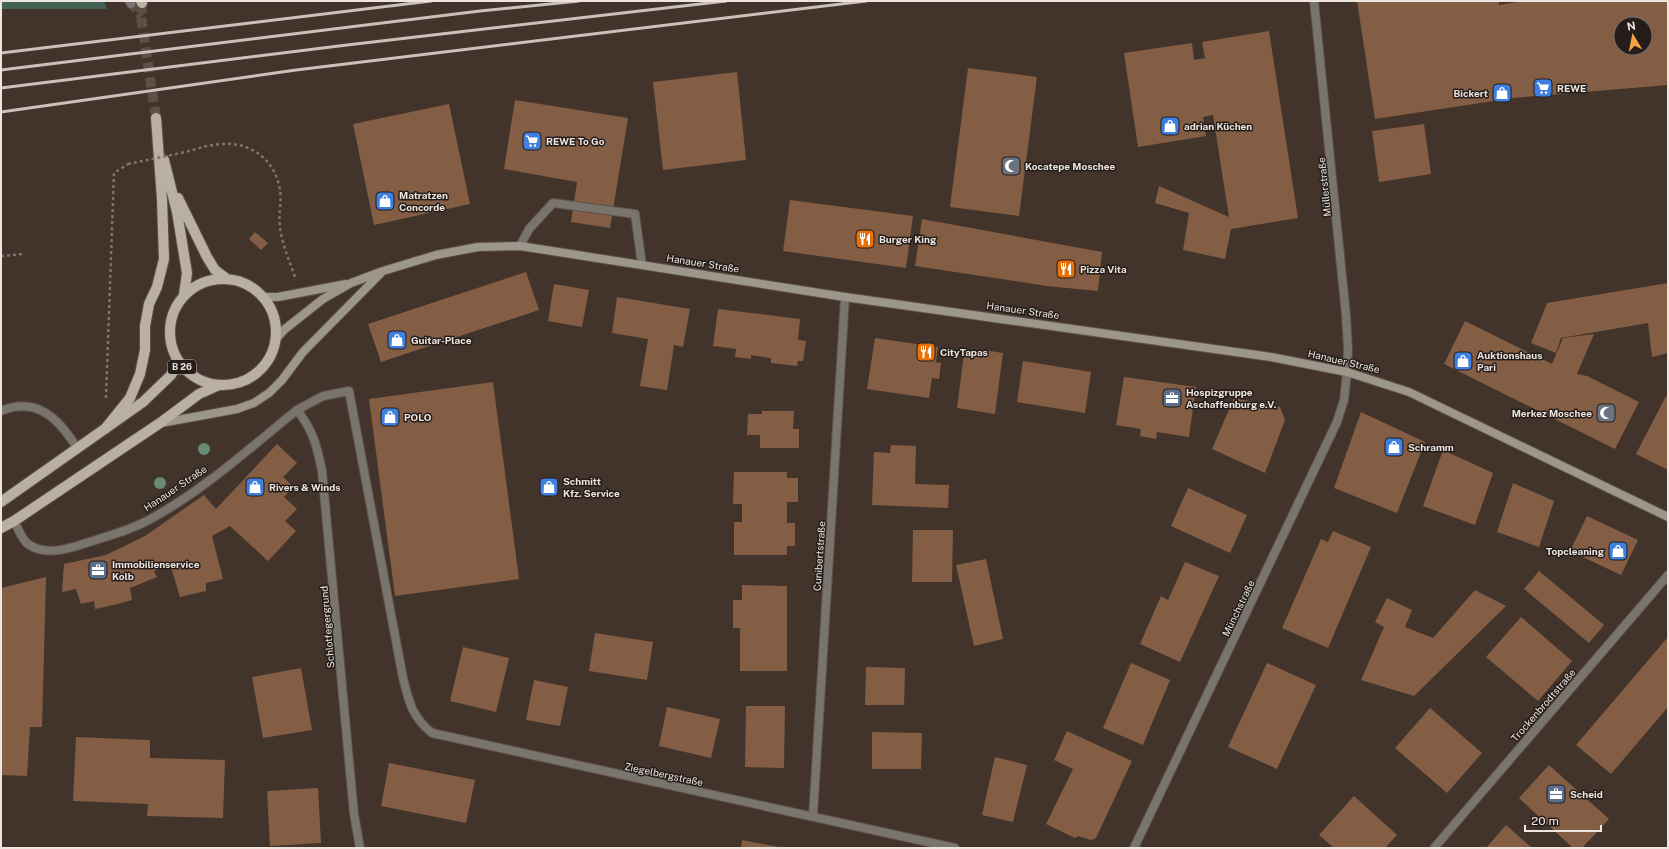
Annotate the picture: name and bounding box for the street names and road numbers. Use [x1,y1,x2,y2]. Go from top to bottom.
street label: Müllerstraße [1315,156,1333,217]
street label: Hanauer Straße [666,251,741,275]
street label: Hanauer Straße [986,299,1061,321]
street label: Hanauer Straße [1307,347,1381,375]
road number: B 26 [168,360,196,374]
street label: Hanauer Straße [141,462,209,514]
street label: Cunibertstraße [811,520,827,591]
street label: Münchstraße [1219,578,1257,638]
street label: Schlotfegergrund [317,585,337,669]
street label: Trockenbrodtstraße [1508,666,1578,744]
street label: Ziegelbergstraße [624,760,705,788]

